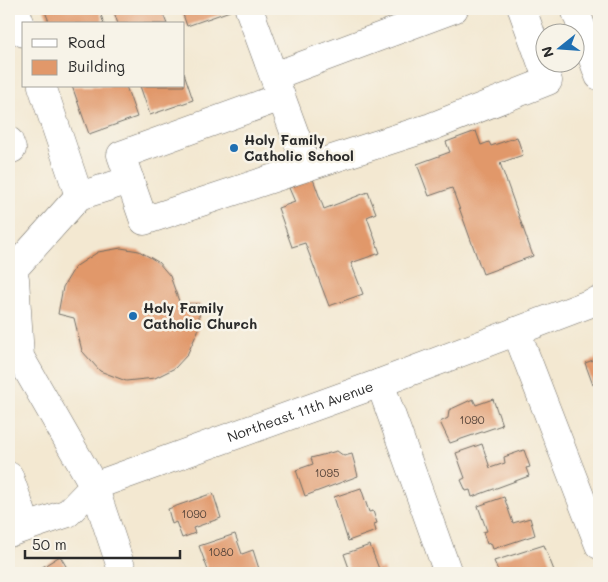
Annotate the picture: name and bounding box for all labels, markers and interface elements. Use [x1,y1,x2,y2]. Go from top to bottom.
legend [22,22,185,88]
north arrow [536,22,586,72]
text: Road [68,32,105,52]
text: N [536,44,558,60]
text: Building [68,56,125,76]
place label: Holy Family Catholic School [244,130,354,165]
marker: Holy Family Catholic School [228,142,240,154]
place label: Holy Family Catholic Church [143,298,257,333]
marker: Holy Family Catholic Church [127,310,139,322]
street label: Northeast 11th Avenue [224,376,376,446]
house number: 1090 [460,412,485,427]
house number: 1095 [315,465,339,480]
house number: 1090 [182,506,207,521]
scale bar [25,527,180,559]
text: 50 m [32,534,67,554]
house number: 1080 [208,544,234,559]

